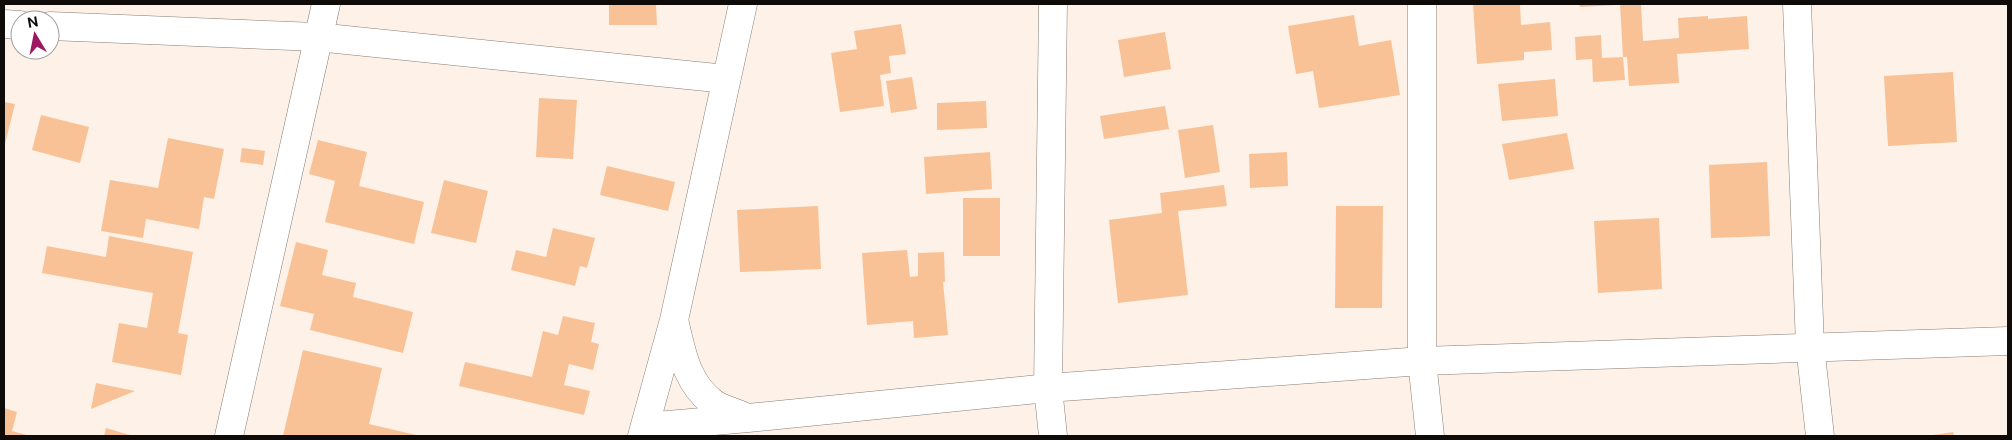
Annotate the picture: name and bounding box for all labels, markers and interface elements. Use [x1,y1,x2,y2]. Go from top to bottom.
north arrow [10,10,60,60]
text: N [26,13,40,31]

